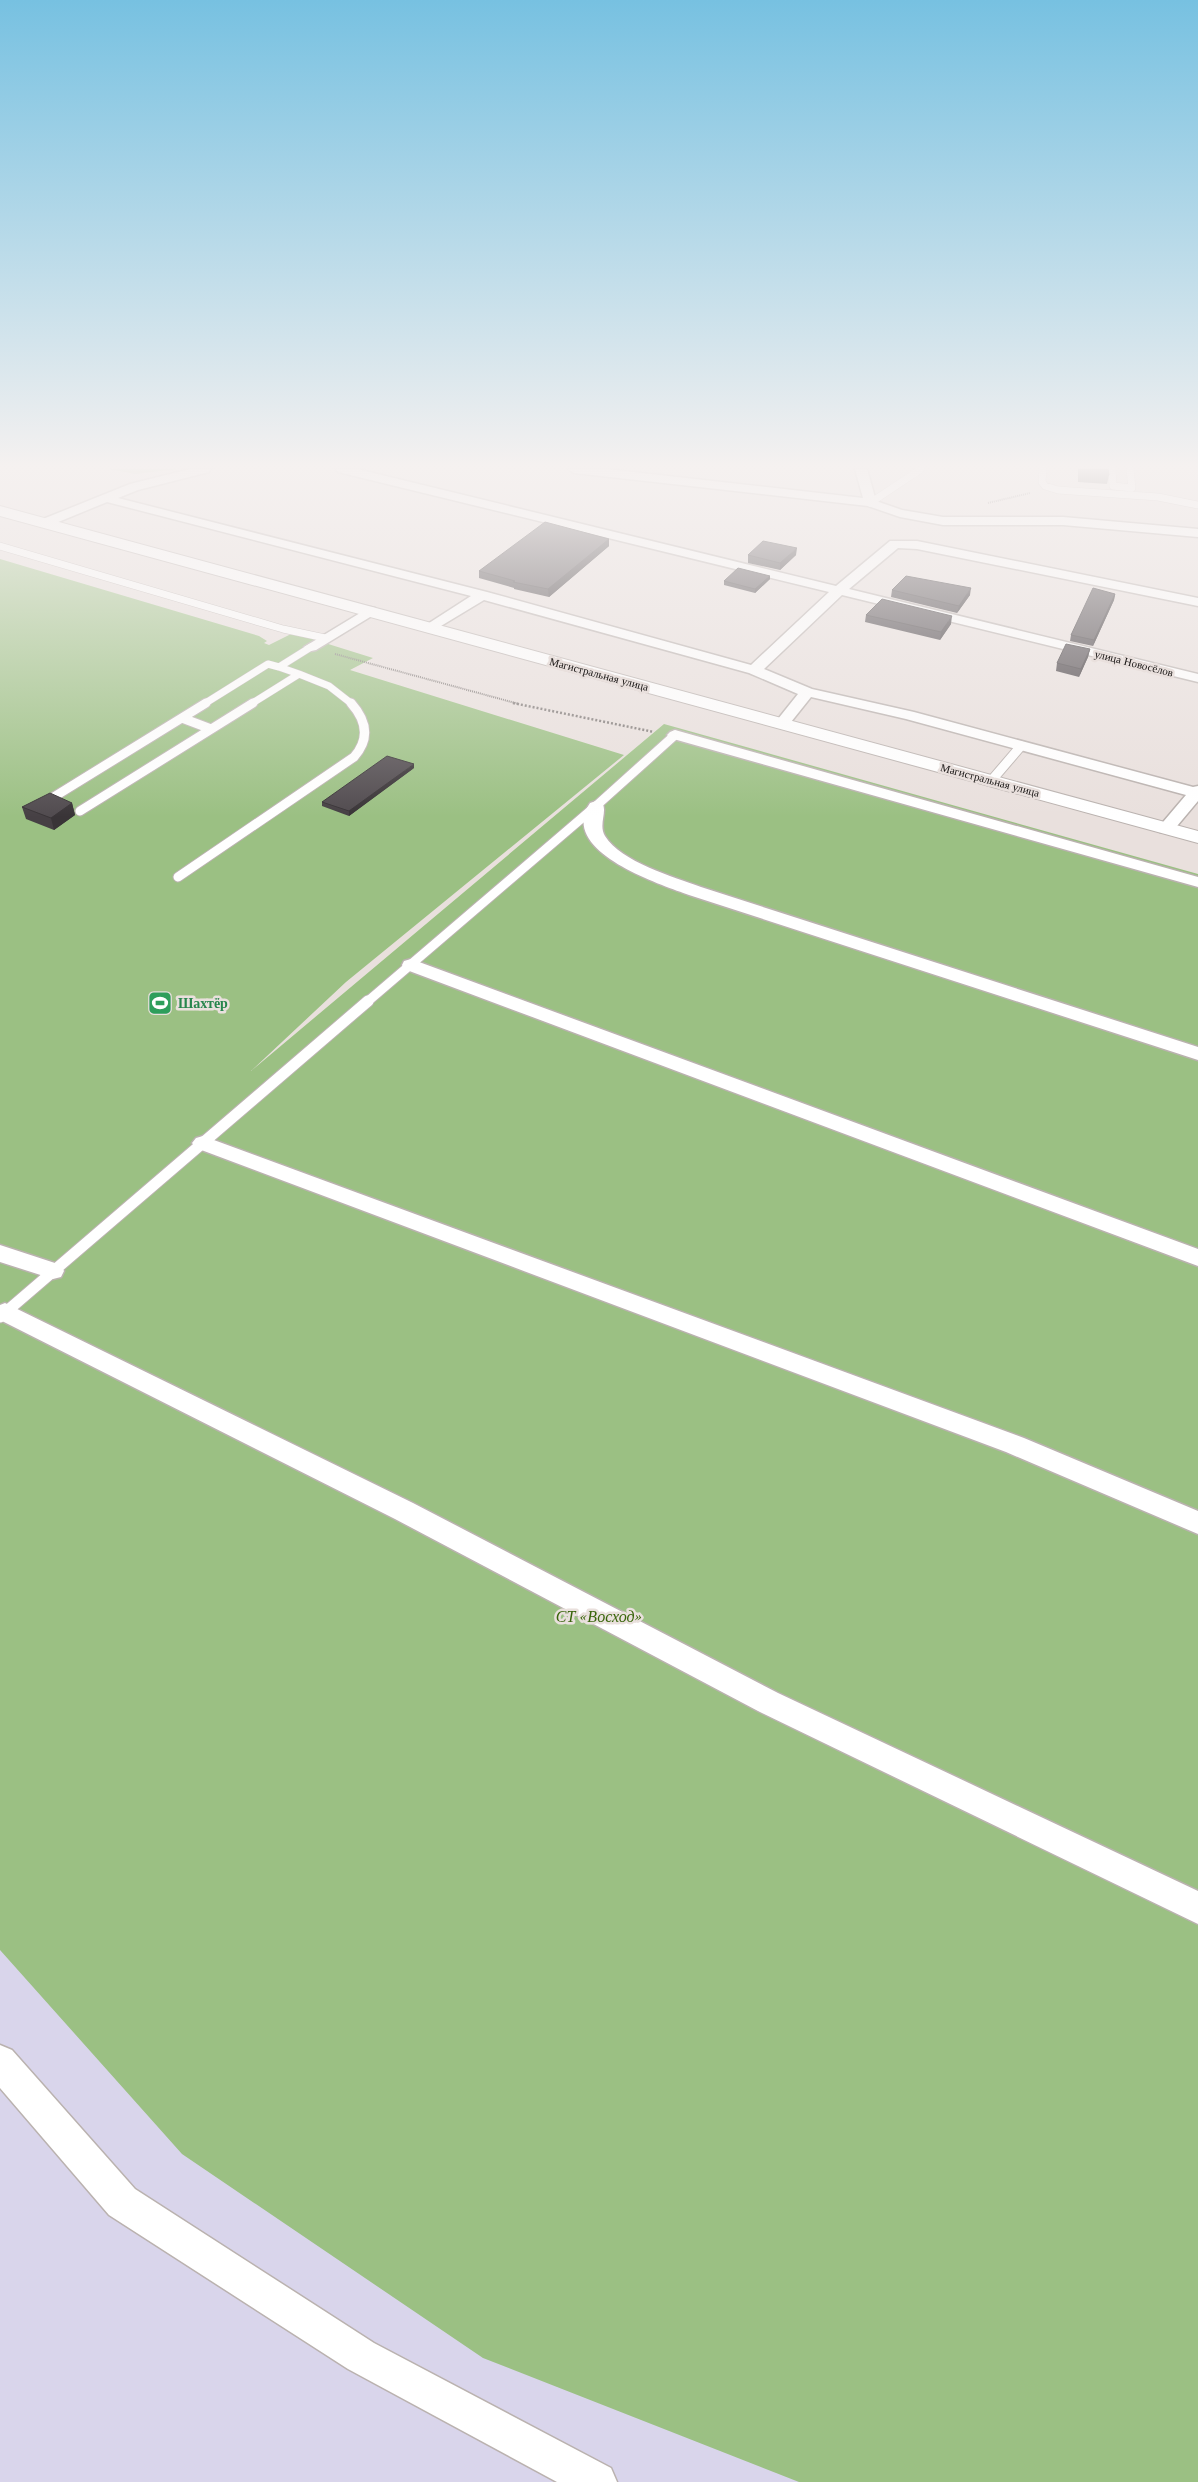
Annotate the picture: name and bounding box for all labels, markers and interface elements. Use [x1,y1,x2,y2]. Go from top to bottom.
street label: улица Новосёлов [1093,646,1175,680]
street label: Магистральная улица [548,654,650,694]
street label: Магистральная улица [939,760,1041,800]
sports icon: Шахтёр [147,990,173,1016]
place label: Шахтёр [178,994,228,1012]
park label: СТ «Восход» [556,1606,642,1626]

